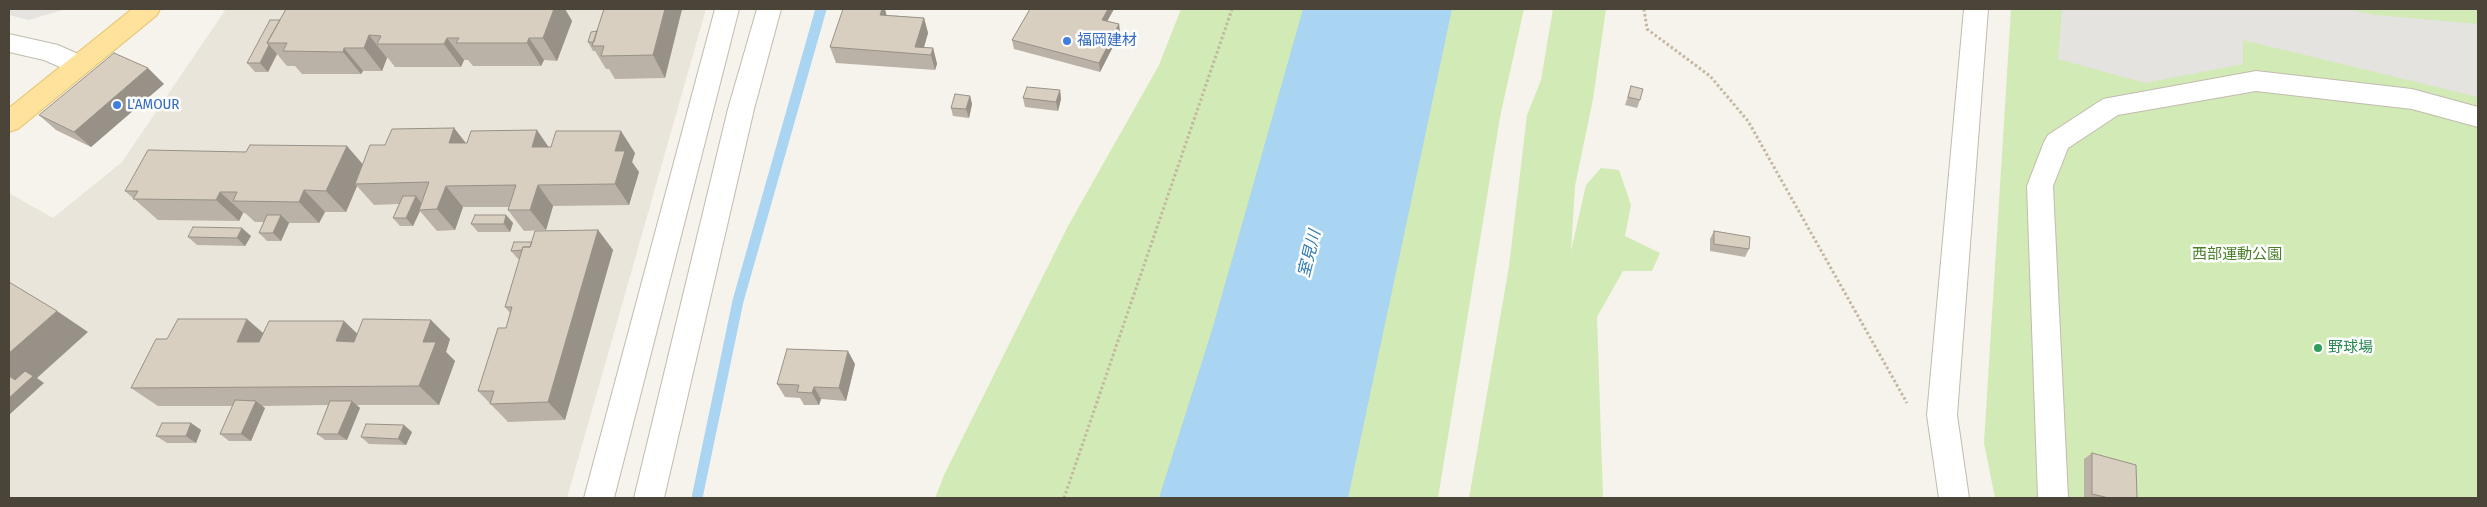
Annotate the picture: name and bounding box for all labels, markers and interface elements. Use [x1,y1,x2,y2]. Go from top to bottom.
place label: 福岡建材 [1077,32,1137,50]
marker: 福岡建材 [1061,35,1073,47]
place label: L'AMOUR [127,96,180,114]
marker: L'AMOUR [111,99,123,111]
water label: 室見川 [1295,228,1325,280]
park label: 西部運動公園 [2192,246,2282,264]
place label: 野球場 [2328,339,2373,357]
marker: 野球場 [2312,342,2324,354]

